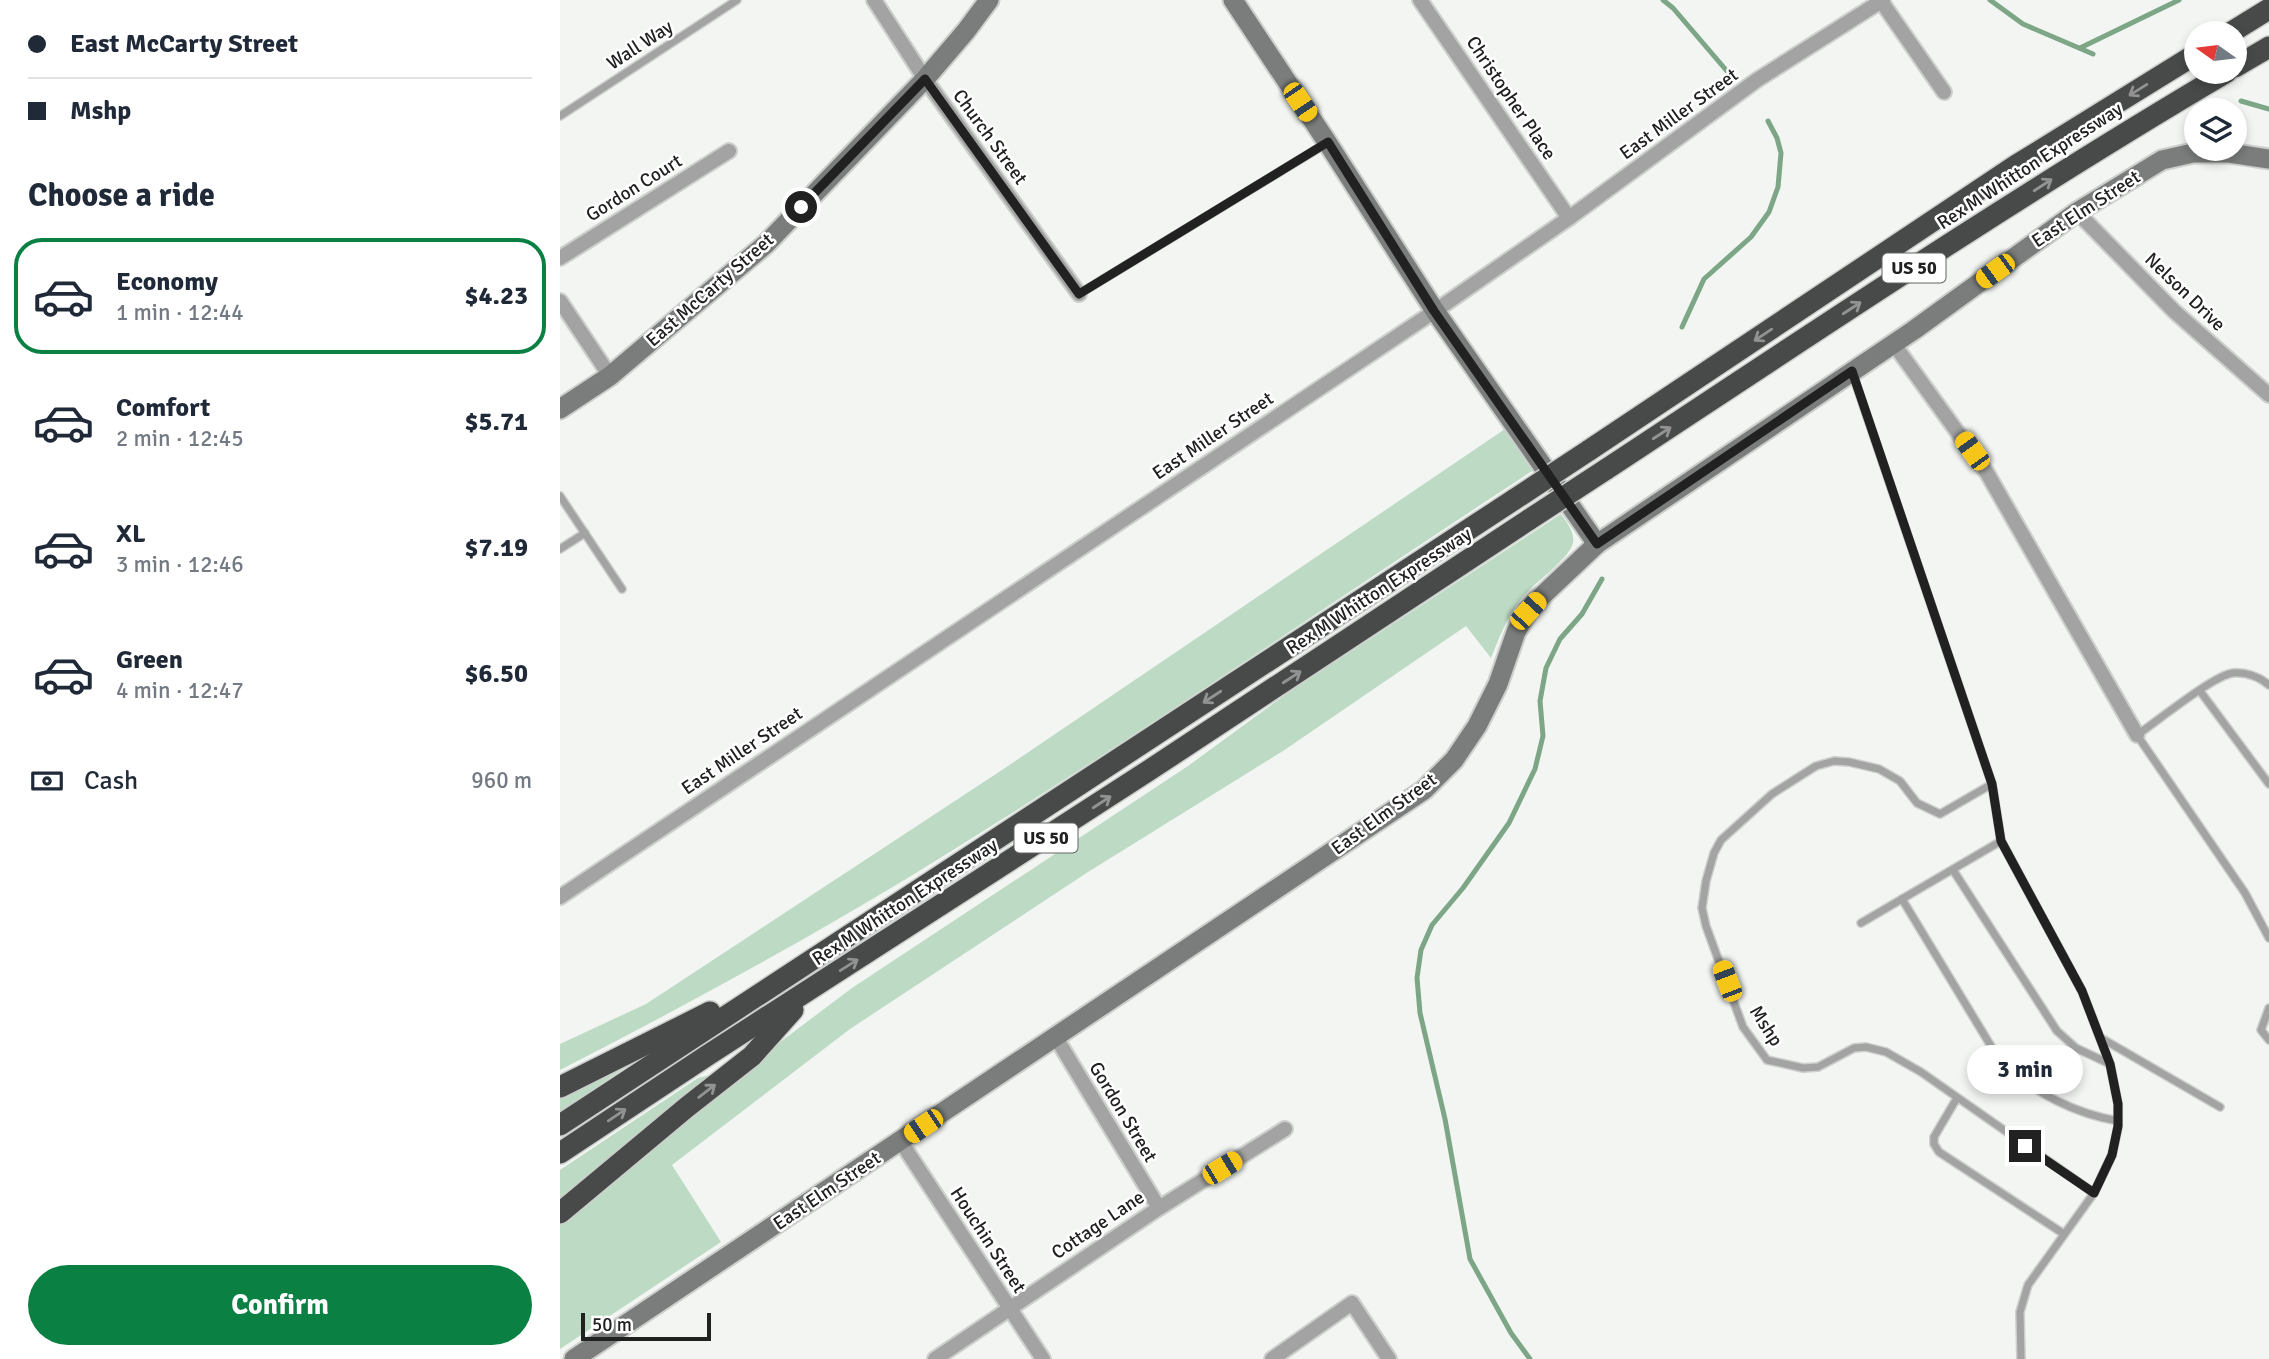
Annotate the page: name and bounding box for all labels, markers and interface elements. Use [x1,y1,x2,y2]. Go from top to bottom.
street label: Wall Way [602,15,678,75]
north arrow [2184,21,2247,84]
map controls [2184,21,2247,161]
text: East McCarty Street [70,28,298,60]
street label: Christopher Place [1461,31,1561,165]
street label: East Miller Street [1615,63,1743,165]
car [1280,79,1321,125]
one-way arrow [2129,84,2149,98]
street label: Church Street [947,85,1033,190]
text: Mshp [70,95,131,127]
street label: Rex M Whitton Expressway [1933,97,2127,235]
button: layers [2184,98,2247,161]
street label: Gordon Court [581,149,687,227]
street label: East Elm Street [2027,165,2145,253]
text: Choose a ride [28,176,215,215]
one-way arrow [2033,177,2053,191]
route start [785,191,817,223]
street label: East McCarty Street [641,228,779,352]
street label: Nelson Drive [2140,248,2230,336]
car [1972,250,2019,292]
road number: US 50 [1882,254,1946,282]
icon: car [32,265,95,328]
text: Economy [116,266,218,298]
text: $4.23 [464,280,528,312]
text: 1 min · 12:44 [116,298,244,327]
one-way arrow [1842,301,1861,315]
one-way arrow [1754,327,1773,342]
street label: East Miller Street [1148,386,1278,485]
icon: car [32,391,95,454]
text: Comfort [116,392,210,424]
text: $5.71 [464,406,528,438]
text: 2 min · 12:45 [116,424,244,453]
one-way arrow [1651,425,1671,439]
car [1952,428,1993,474]
icon: car [32,517,95,580]
text: XL [116,518,146,550]
street label: Rex M Whitton Expressway [1282,522,1476,660]
text: $7.19 [464,532,528,564]
text: 3 min · 12:46 [116,550,244,579]
car [1507,588,1550,634]
icon: car [32,643,95,706]
text: Green [116,644,183,676]
text: $6.50 [464,658,528,690]
one-way arrow [1282,669,1301,684]
text: 4 min · 12:47 [116,676,244,705]
one-way arrow [1203,690,1223,704]
street label: East Miller Street [677,701,807,800]
icon: cash [28,762,66,800]
text: Cash [84,765,138,797]
text: 960 m [471,766,532,795]
street label: East Elm Street [1327,767,1442,860]
one-way arrow [1092,794,1111,809]
road number: US 50 [1014,824,1078,852]
street label: Rex M Whitton Expressway [808,833,1002,971]
one-way arrow [839,958,859,972]
car [1710,958,1745,1004]
street label: Mshp [1744,1001,1788,1051]
callout: 3 min [1967,1044,2083,1094]
text: 3 min [1997,1055,2053,1084]
street label: Gordon Street [1084,1057,1163,1167]
one-way arrow [697,1084,716,1099]
car [900,1106,947,1146]
one-way arrow [607,1108,626,1123]
route end [2009,1130,2041,1162]
street label: East Elm Street [769,1146,886,1236]
car [1199,1148,1246,1188]
street label: Houchin Street [945,1182,1031,1298]
street label: Cottage Lane [1047,1185,1149,1265]
button: Confirm [28,1265,532,1345]
scale bar [581,1310,710,1342]
text: 50 m [592,1313,632,1337]

